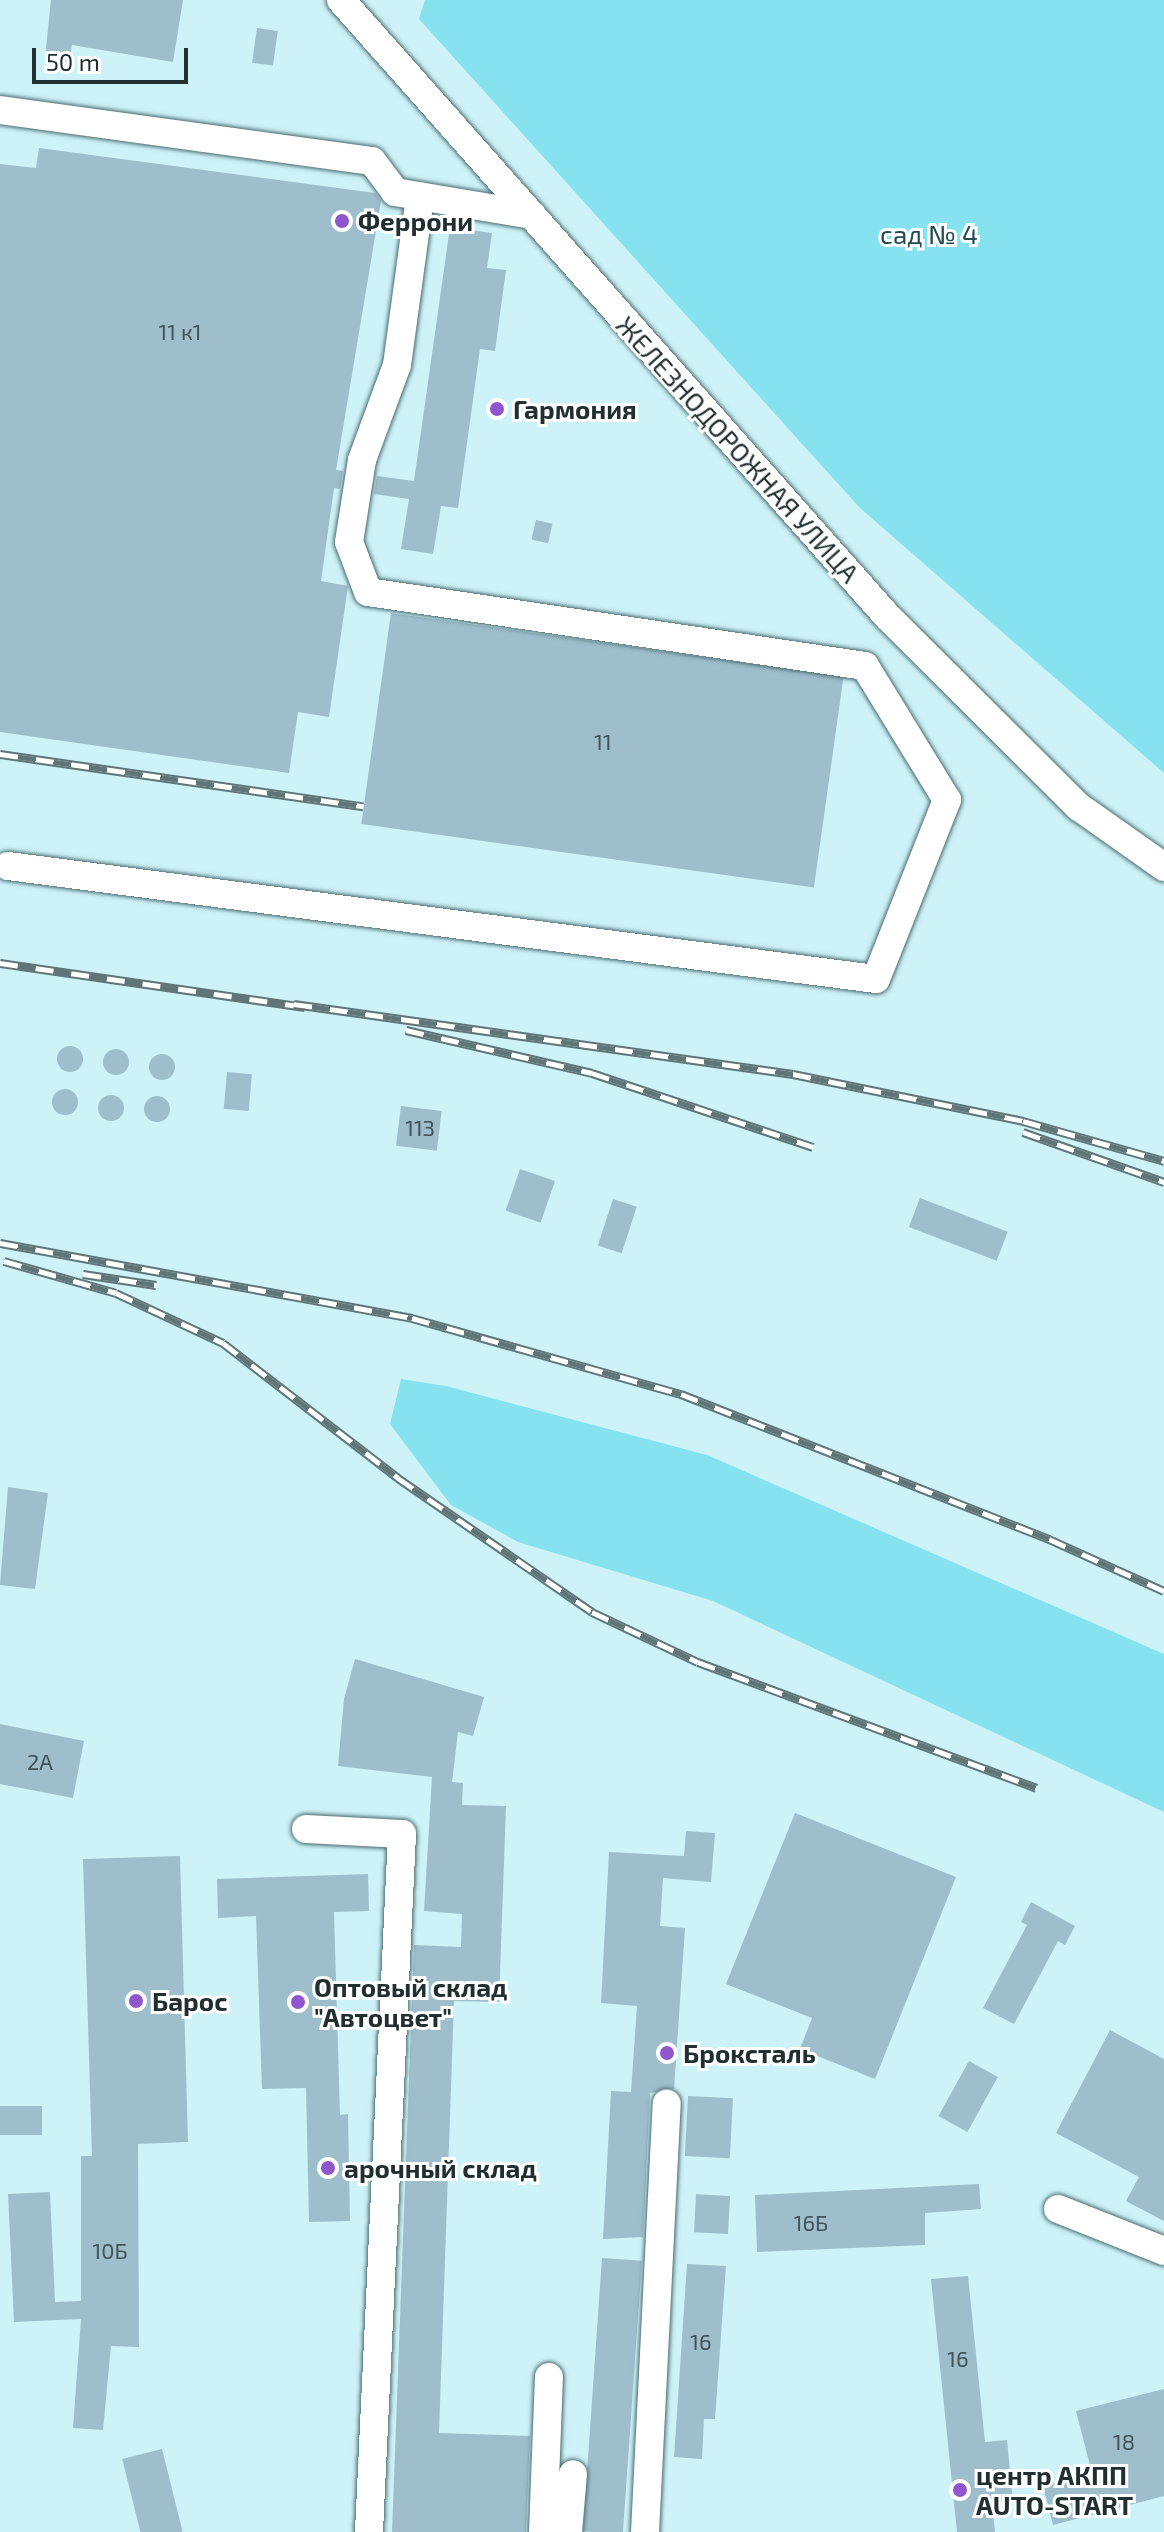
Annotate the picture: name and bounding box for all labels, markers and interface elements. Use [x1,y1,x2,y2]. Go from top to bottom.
scale bar [36,32,192,82]
text: 50 m [46,47,100,76]
place label: Феррони [358,205,473,237]
marker: Феррони [333,212,351,230]
park label: сад № 4 [880,218,978,250]
street label: ЖЕЛЕЗНОДОРОЖНАЯ УЛИЦА [610,309,866,589]
house number: 11 к1 [159,319,201,345]
place label: Гармония [513,393,637,425]
marker: Гармония [488,400,506,418]
house number: 11 [594,729,612,755]
house number: 11З [405,1115,435,1141]
house number: 2А [27,1749,53,1775]
place label: Оптовый склад "Автоцвет" [314,1971,507,2032]
place label: Барос [152,1985,227,2017]
marker: Барос [127,1992,145,2010]
marker: Оптовый склад "Автоцвет" [289,1993,307,2011]
place label: Броксталь [683,2037,816,2069]
marker: Броксталь [658,2044,676,2062]
place label: арочный склад [344,2152,537,2184]
marker: арочный склад [319,2159,337,2177]
house number: 16Б [794,2210,828,2236]
house number: 10Б [92,2238,128,2264]
house number: 16 [690,2329,712,2355]
house number: 16 [947,2346,969,2372]
house number: 18 [1113,2429,1135,2455]
place label: центр АКПП AUTO-START [976,2459,1133,2520]
marker: центр АКПП AUTO-START [951,2481,969,2499]

